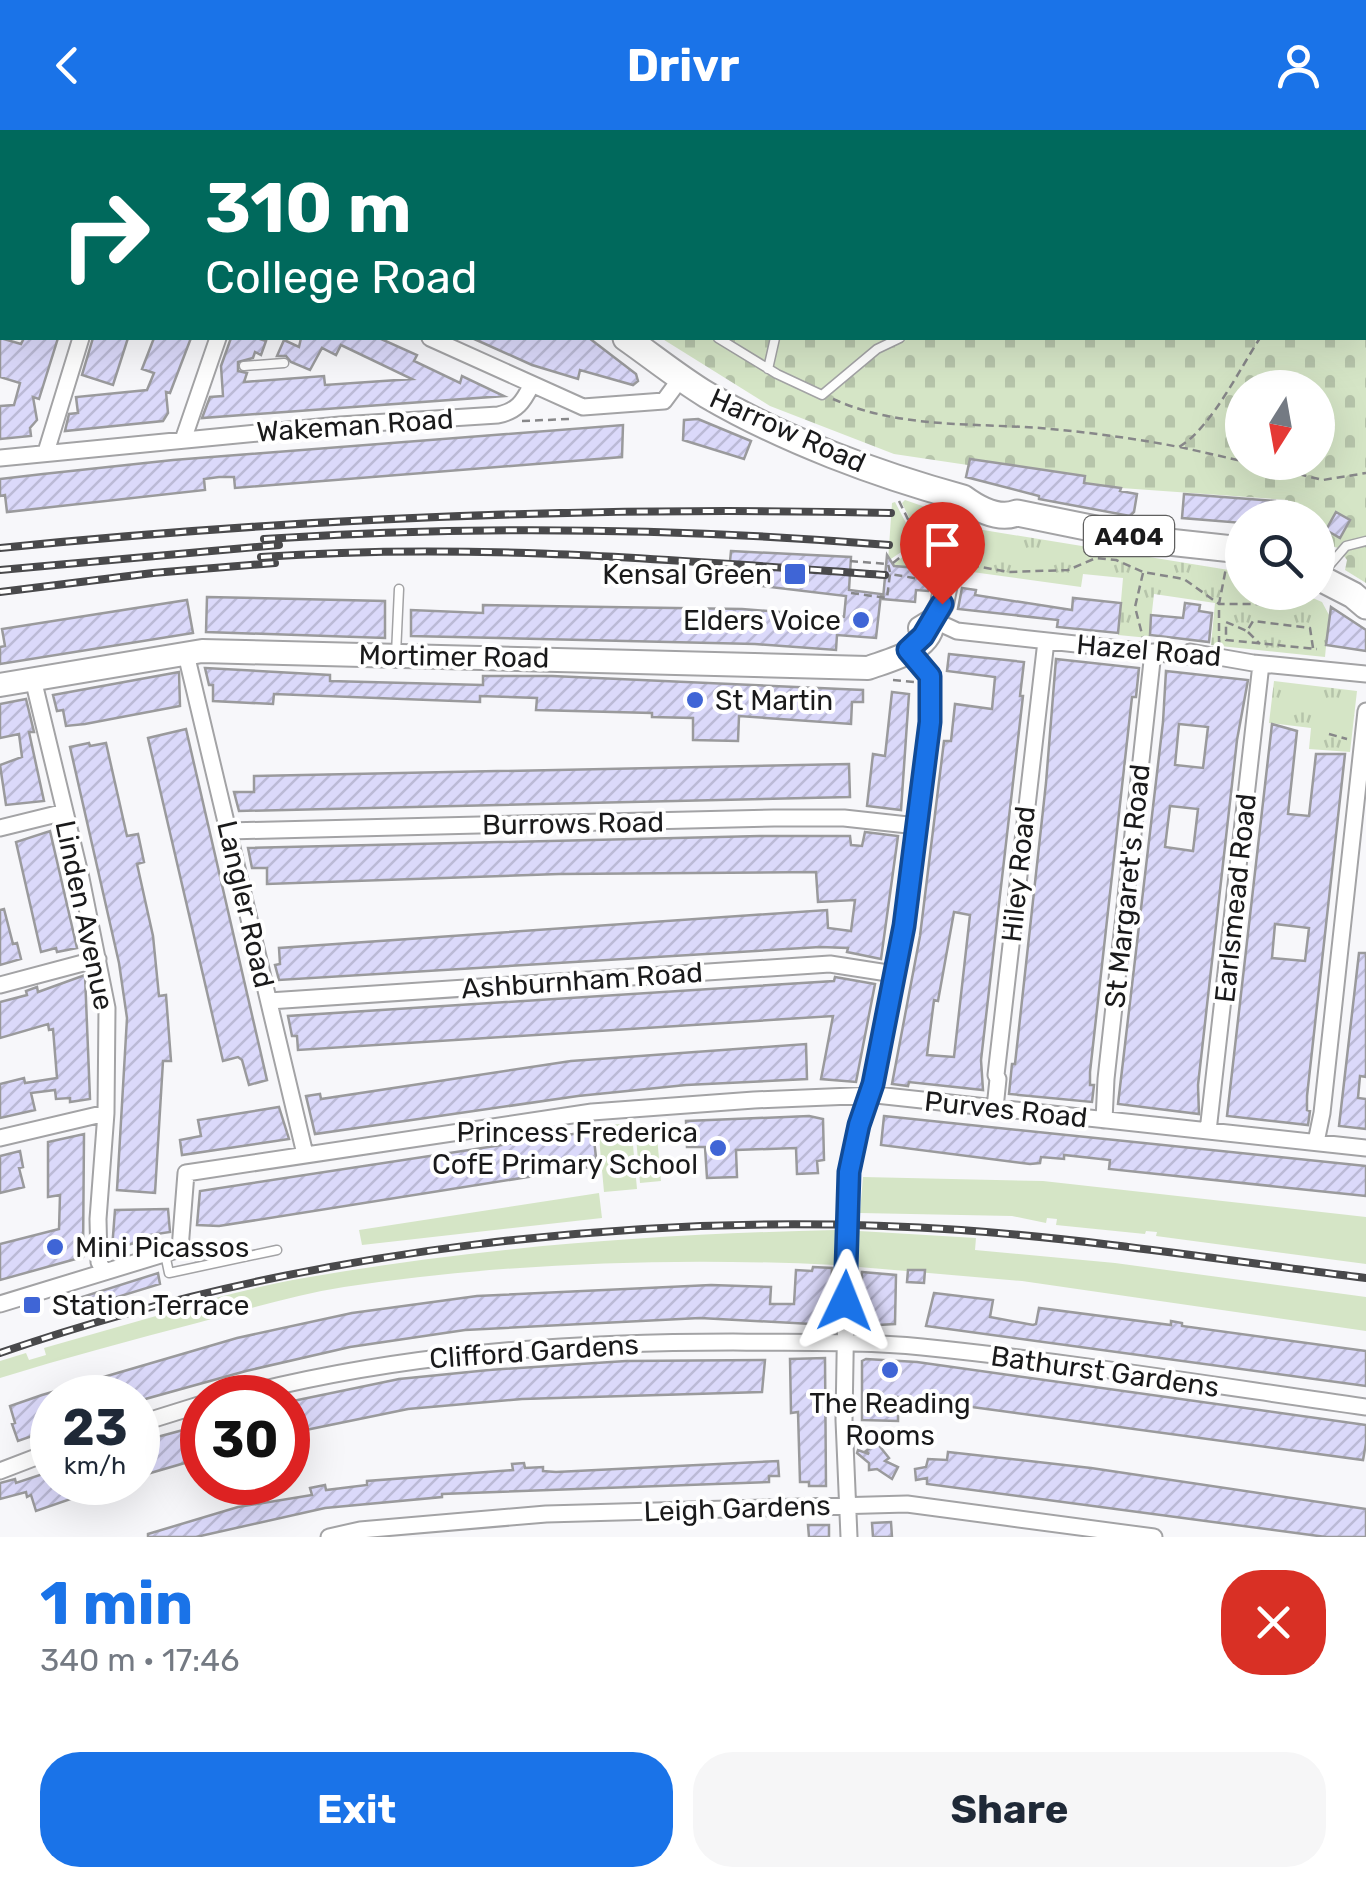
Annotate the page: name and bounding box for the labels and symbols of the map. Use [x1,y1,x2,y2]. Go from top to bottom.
north arrow [1225,370,1335,480]
street label: Harrow Road [705,381,871,480]
street label: Wakeman Road [255,402,455,449]
pin [900,502,985,605]
road number: A404 [1084,516,1174,556]
place label: Kensal Green [602,558,772,591]
marker: Kensal Green [782,561,808,587]
place label: Elders Voice [683,604,841,637]
marker: Elders Voice [850,609,872,631]
street label: Hazel Road [1075,628,1223,673]
street label: Mortimer Road [358,638,549,675]
place label: St Martin [715,684,833,717]
marker: St Martin [684,689,706,711]
street label: St Margaret's Road [1098,762,1157,1010]
street label: Earlsmead Road [1208,792,1263,1004]
street label: Hiley Road [995,804,1042,944]
street label: Burrows Road [482,805,664,842]
street label: Linden Avenue [48,817,121,1013]
street label: Langler Road [210,817,281,991]
street label: Ashburnham Road [460,956,704,1005]
street label: Purves Road [923,1085,1089,1134]
place label: Princess Frederica CofE Primary School [432,1116,698,1181]
marker: Princess Frederica CofE Primary School [707,1137,729,1159]
place label: Mini Picassos [75,1231,249,1264]
marker: Mini Picassos [44,1236,66,1258]
position arrow [793,1249,897,1353]
place label: Station Terrace [52,1289,249,1322]
marker: Station Terrace [21,1294,43,1316]
street label: Clifford Gardens [428,1328,640,1375]
street label: Bathurst Gardens [989,1339,1221,1404]
marker: The Reading Rooms [879,1359,901,1381]
speed limit sign: 30 [180,1375,310,1505]
place label: The Reading Rooms [809,1387,971,1452]
street label: Leigh Gardens [643,1489,831,1528]

